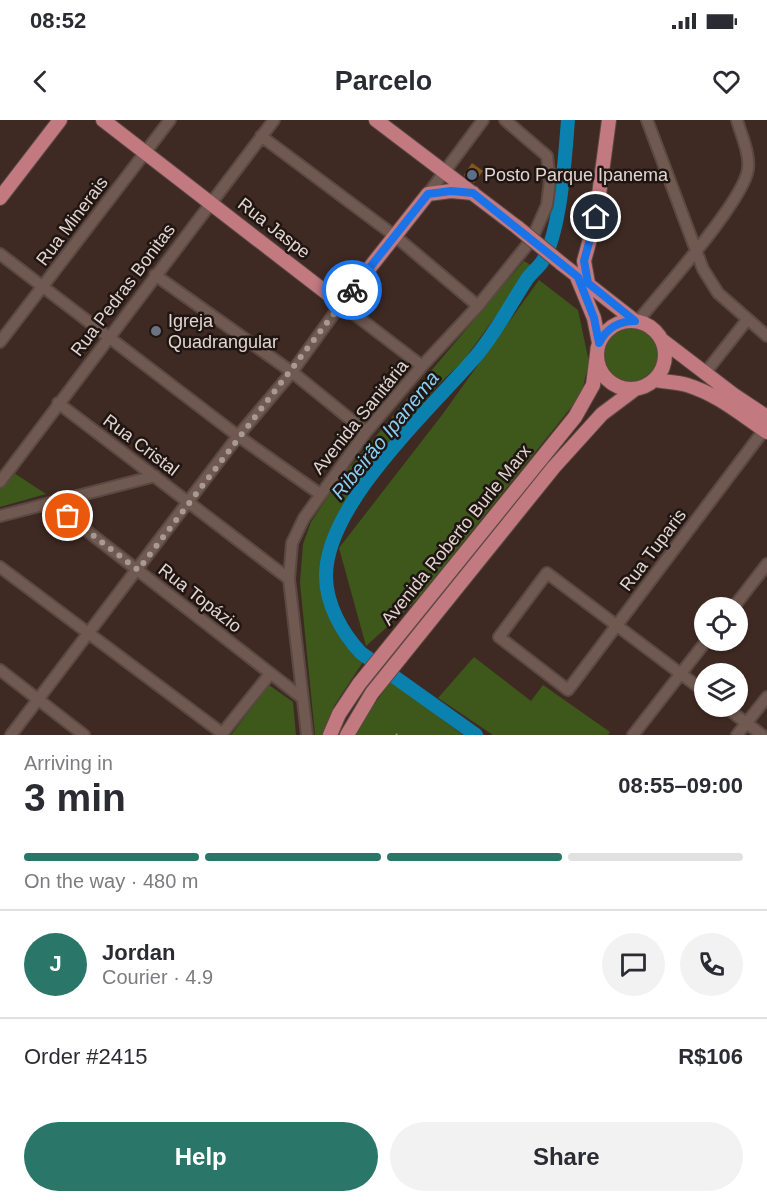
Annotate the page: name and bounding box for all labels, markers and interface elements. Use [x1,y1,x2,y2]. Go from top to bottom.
text: 08:52 [30,8,86,33]
icon: back [24,65,57,98]
icon: heart [710,65,743,98]
text: Parcelo [335,66,432,96]
place label: Posto Parque Ipanema [484,165,669,185]
marker: Posto Parque Ipanema [465,168,479,182]
street label: Rua Minerais [32,173,112,269]
pin [570,191,621,242]
street label: Rua Jaspe [234,194,314,262]
icon: home [579,200,612,233]
street label: Rua Pedras Bonitas [67,220,179,360]
courier [322,260,382,320]
icon: bike [336,274,369,307]
place label: Igreja Quadrangular [168,311,278,352]
marker: Igreja Quadrangular [149,324,163,338]
street label: Avenida Sanitária [308,355,413,478]
water label: Ribeirão Ipanema [327,367,443,503]
street label: Rua Cristal [99,410,183,480]
street label: Avenida Roberto Burle Marx [377,441,535,629]
pin [42,490,93,541]
icon: bag [51,499,84,532]
street label: Rua Tuparis [616,505,690,595]
street label: Rua Topázio [155,559,245,637]
map controls [694,597,748,717]
button: locate [694,597,748,651]
button: layers [694,663,748,717]
text: Arriving in [24,752,113,774]
text: 08:55–09:00 [618,773,743,798]
text: 3 min [24,776,126,819]
text: On the way · 480 m [24,870,199,892]
button: chat [602,933,665,996]
button: phone [680,933,743,996]
text: Jordan [102,940,175,965]
text: J [49,951,62,976]
text: Courier · 4.9 [102,966,213,988]
text: Order #2415 [24,1044,148,1069]
text: R$106 [678,1044,743,1069]
button: Help [24,1122,378,1191]
button: Share [390,1122,743,1191]

